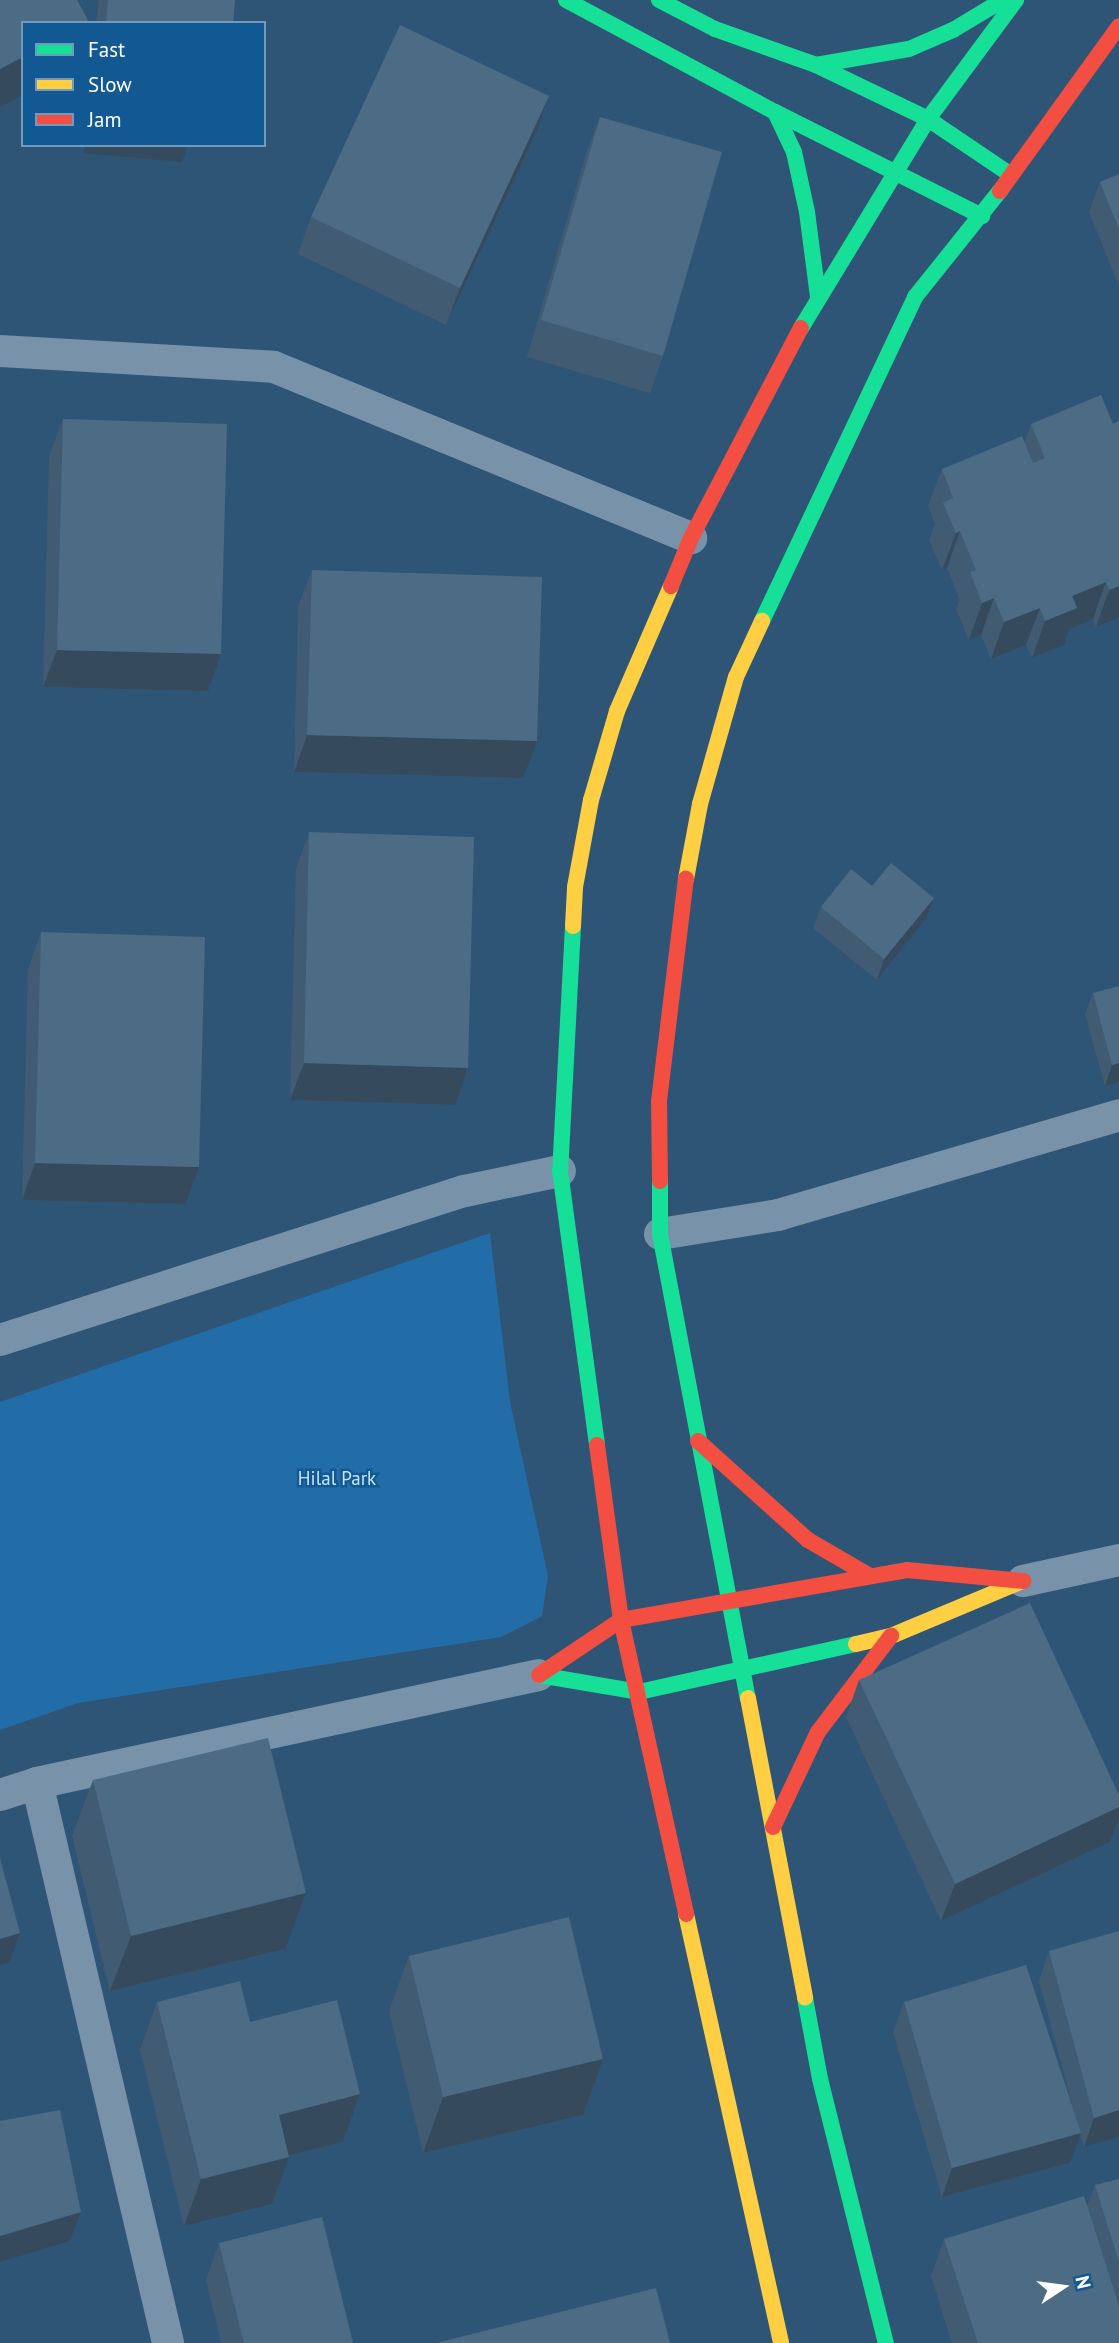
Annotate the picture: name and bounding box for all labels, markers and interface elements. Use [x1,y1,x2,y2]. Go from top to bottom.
legend [21,21,266,147]
text: Fast [88,36,125,63]
text: Slow [88,71,132,98]
text: Jam [88,106,122,133]
park label: Hilal Park [298,1468,376,1490]
north arrow [1028,2252,1098,2322]
text: N [1070,2273,1097,2291]

